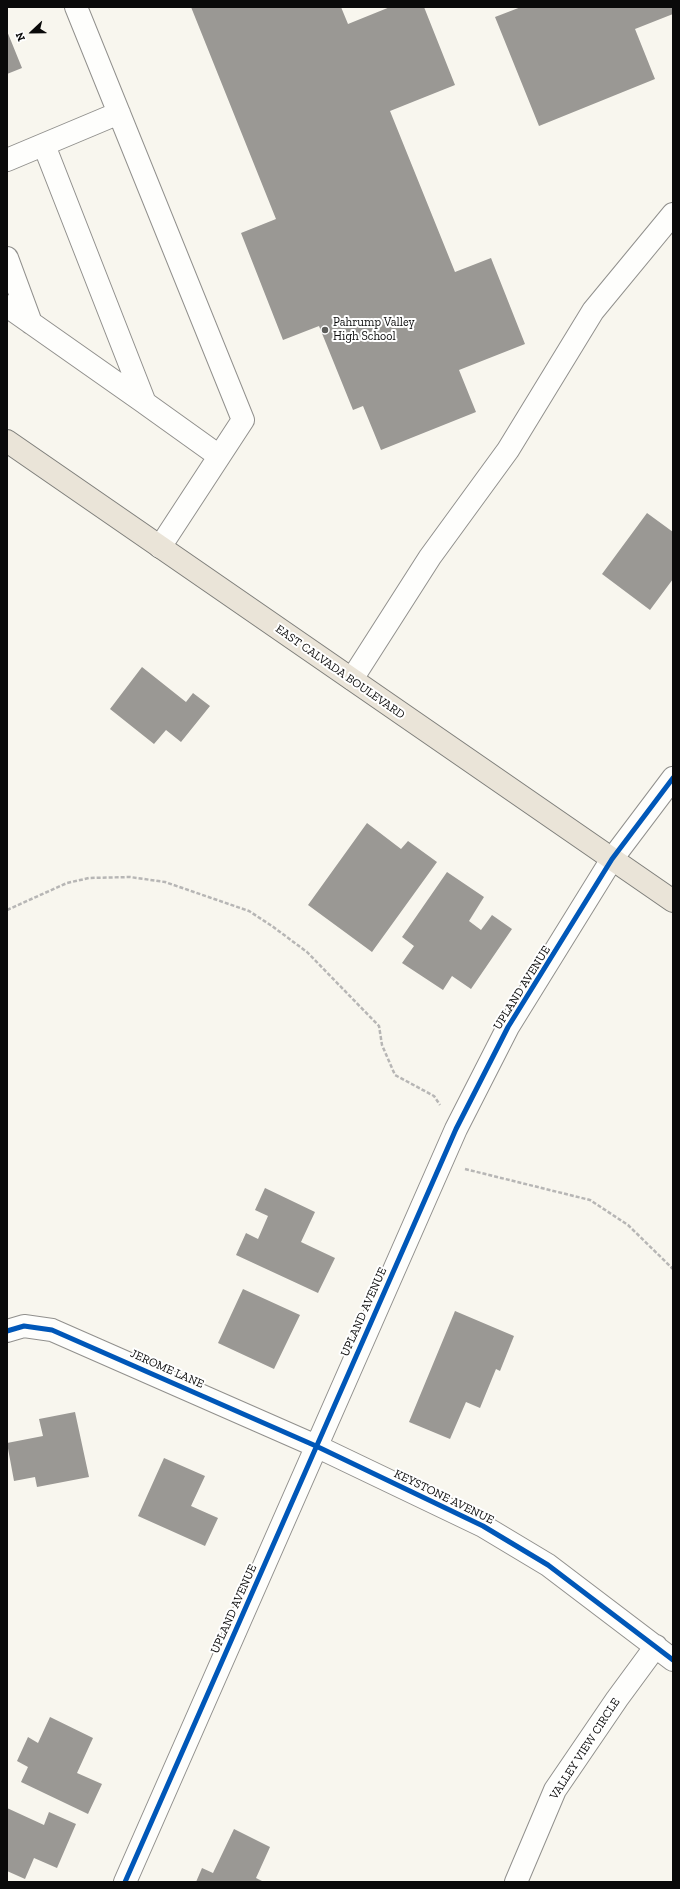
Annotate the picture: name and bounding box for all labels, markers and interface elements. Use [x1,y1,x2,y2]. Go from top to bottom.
north arrow [12,12,52,52]
text: N [13,30,28,43]
place label: Pahrump Valley High School [333,316,415,344]
marker: Pahrump Valley High School [320,325,330,335]
street label: EAST CALVADA BOULEVARD [273,622,407,722]
street label: UPLAND AVENUE [490,943,554,1033]
street label: UPLAND AVENUE [338,1265,390,1359]
street label: JEROME LANE [128,1346,206,1392]
street label: KEYSTONE AVENUE [392,1467,496,1527]
street label: UPLAND AVENUE [208,1562,260,1656]
street label: VALLEY VIEW CIRCLE [547,1696,623,1802]

